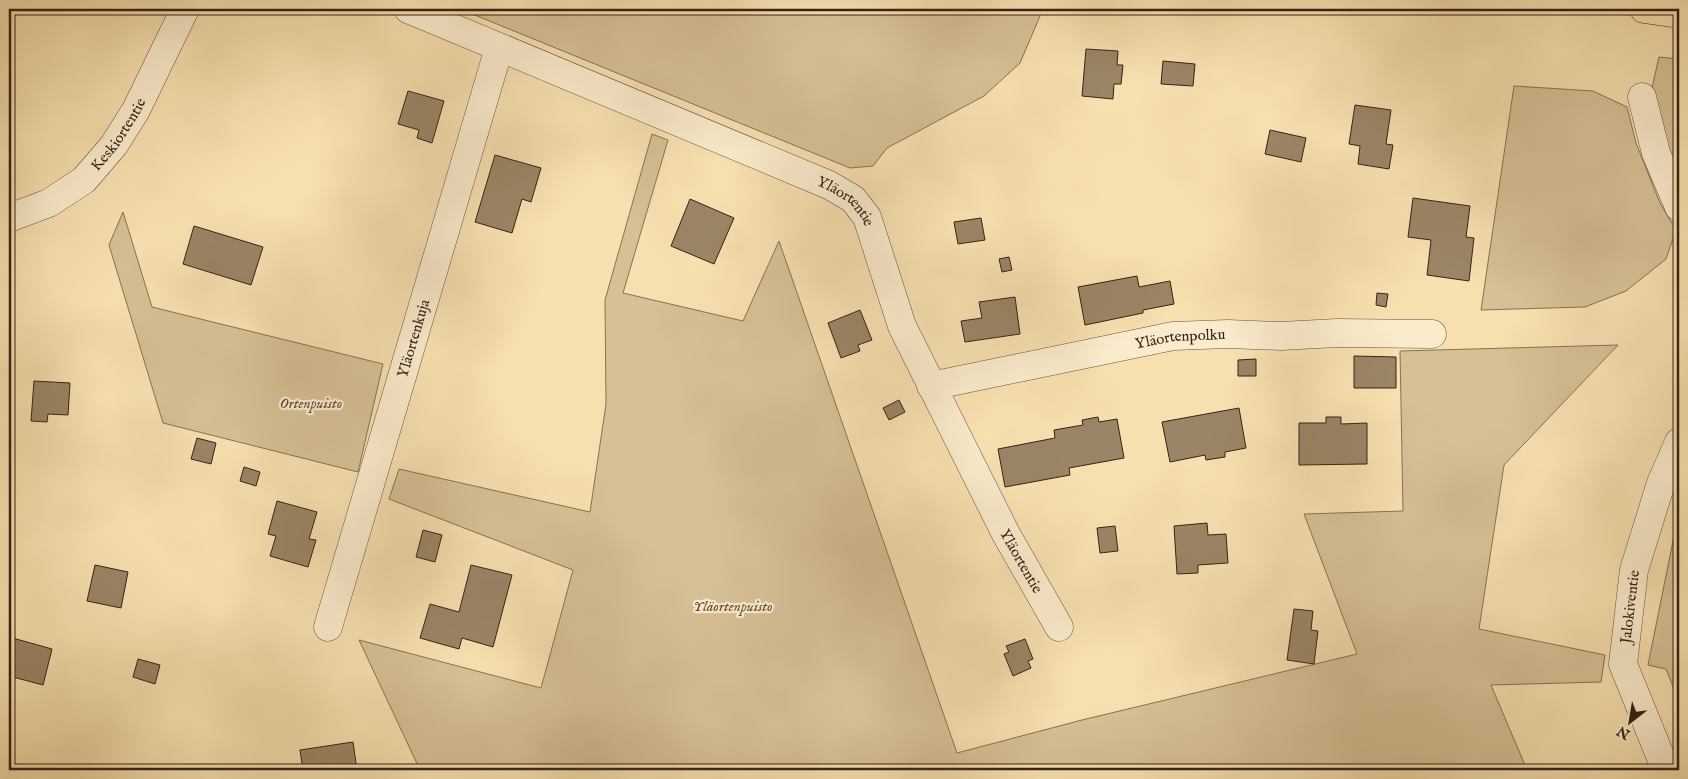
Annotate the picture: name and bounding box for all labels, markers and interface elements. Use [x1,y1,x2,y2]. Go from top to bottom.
street label: Keskiortentie [87,95,150,175]
street label: Yläortentie [814,172,879,228]
street label: Yläortenkuja [393,296,434,380]
street label: Yläortenpolku [1133,325,1226,353]
park label: Ortenpuisto [280,394,342,413]
street label: Yläortentie [996,525,1047,597]
street label: Jalokiventie [1616,569,1643,646]
park label: Yläortenpuisto [693,597,773,616]
north arrow [1606,696,1656,746]
text: N [1614,721,1635,744]

